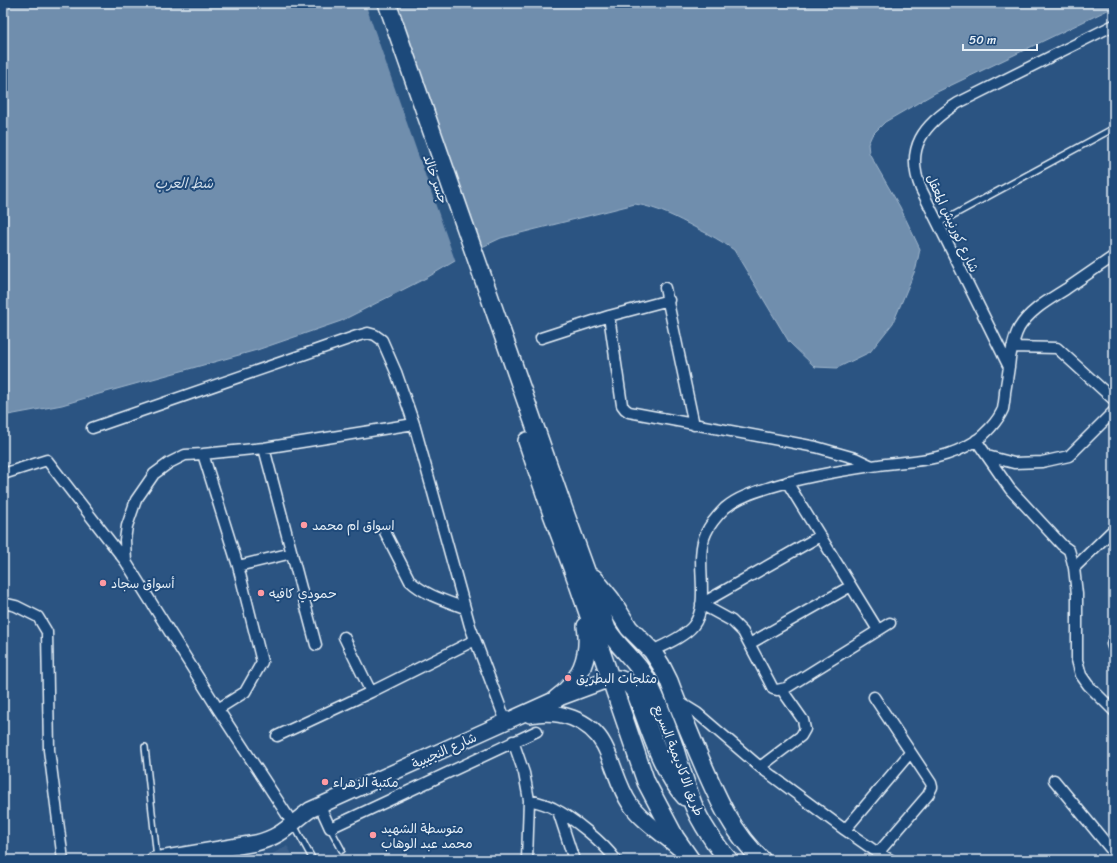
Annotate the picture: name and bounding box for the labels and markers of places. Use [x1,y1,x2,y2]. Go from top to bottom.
place label: اسواق ام محمد [312,514,395,537]
marker: اسواق ام محمد [299,520,309,530]
place label: أسواق سجاد [111,572,175,595]
marker: أسواق سجاد [98,578,108,588]
place label: حمودي كافيه [269,582,337,605]
marker: حمودي كافيه [256,588,266,598]
place label: مثلجات البطريق [576,667,657,690]
marker: مثلجات البطريق [563,673,573,683]
place label: مكتبة الزهراء [333,771,399,794]
marker: مكتبة الزهراء [320,777,330,787]
place label: متوسطة الشهيد محمد عبد الوهاب [381,817,473,855]
marker: متوسطة الشهيد محمد عبد الوهاب [368,830,378,840]

